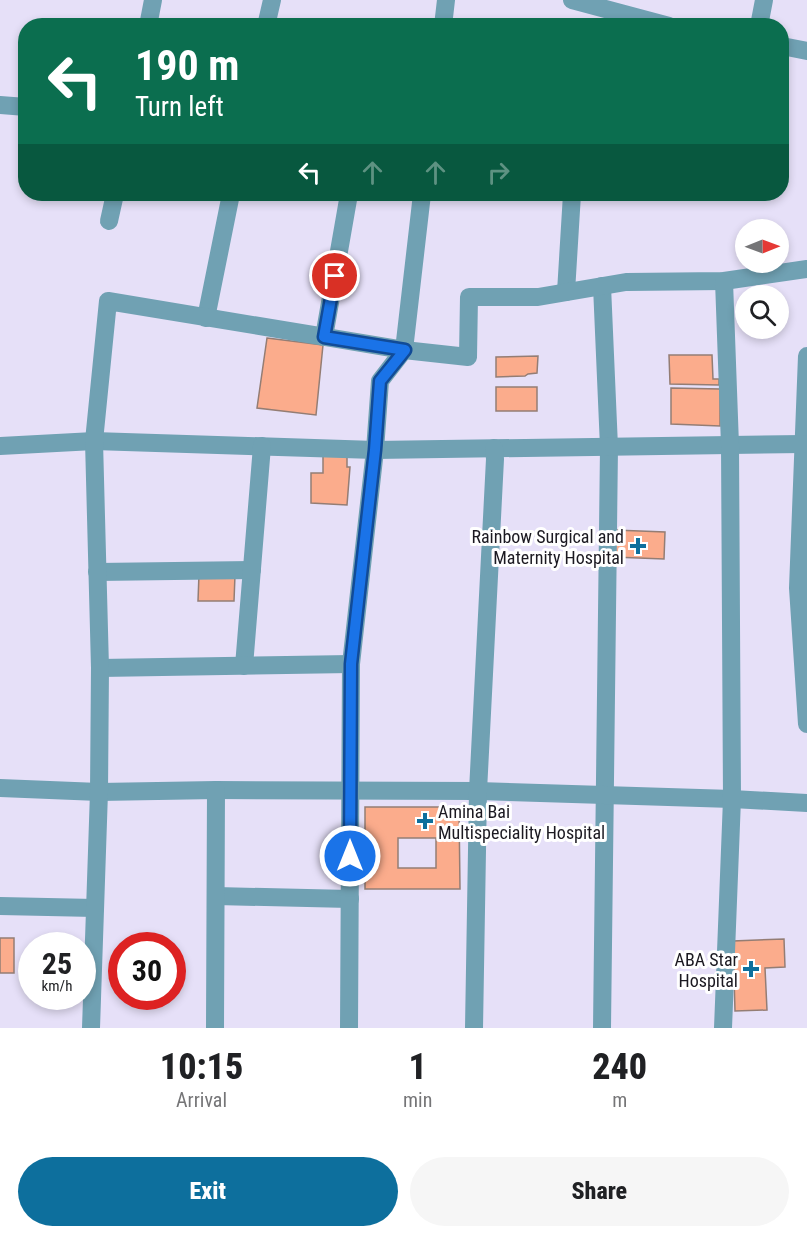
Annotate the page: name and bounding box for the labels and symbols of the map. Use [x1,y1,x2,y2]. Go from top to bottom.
north arrow [735,219,789,273]
pin [309,250,360,301]
place label: Rainbow Surgical and Maternity Hospital [471,526,624,568]
marker: Rainbow Surgical and Maternity Hospital [629,537,647,555]
place label: Amina Bai Multispeciality Hospital [438,801,605,843]
marker: Amina Bai Multispeciality Hospital [416,812,434,830]
position arrow [318,824,382,888]
speed limit sign: 30 [108,932,186,1010]
place label: ABA Star Hospital [675,949,739,991]
marker: ABA Star Hospital [742,960,760,978]

